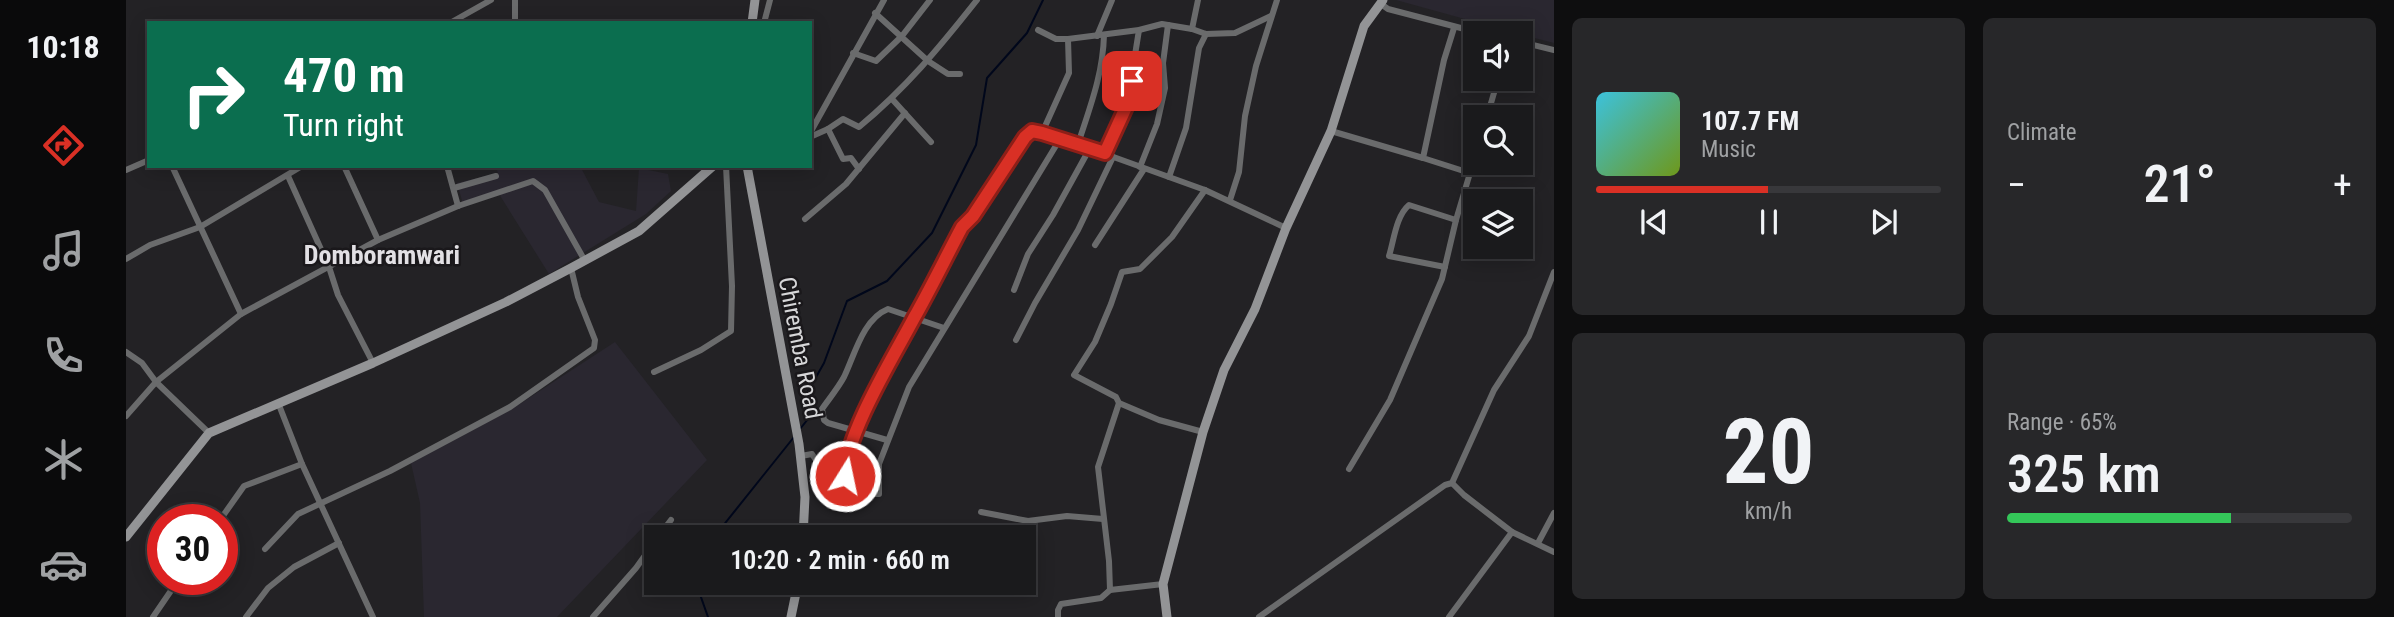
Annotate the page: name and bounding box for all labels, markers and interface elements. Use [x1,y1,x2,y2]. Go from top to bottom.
map controls [1463,21,1533,259]
button: sound [1463,21,1533,91]
text: 10:18 [26,28,100,66]
text: 470 m [283,47,405,104]
icon: right [168,49,259,140]
pin [1102,51,1162,111]
icon: arrive [1113,62,1151,100]
button: search [1463,105,1533,175]
text: Turn right [283,106,404,144]
text: 107.7 FM [1701,106,1799,136]
text: Climate [2007,119,2077,146]
icon: directions [39,121,88,170]
text: Music [1701,136,1756,163]
text: 21° [2143,154,2216,215]
text: − [2007,163,2026,207]
text: + [2333,163,2352,207]
button: layers [1463,189,1533,259]
icon: previous [1635,203,1673,241]
icon: pause [1750,203,1788,241]
icon: next [1865,203,1903,241]
icon: music [39,226,88,275]
district label: Domboramwari [304,240,460,270]
street label: Chiremba Road [773,275,827,421]
icon: phone [39,331,88,380]
text: 20 [1723,399,1814,505]
text: Range · 65% [2007,409,2117,436]
icon: climate [39,435,88,484]
position arrow [808,439,882,513]
text: 325 km [2007,444,2161,505]
text: km/h [1745,498,1792,525]
speed limit sign: 30 [147,504,238,595]
icon: car [39,540,88,589]
text: 10:20 · 2 min · 660 m [730,545,950,575]

